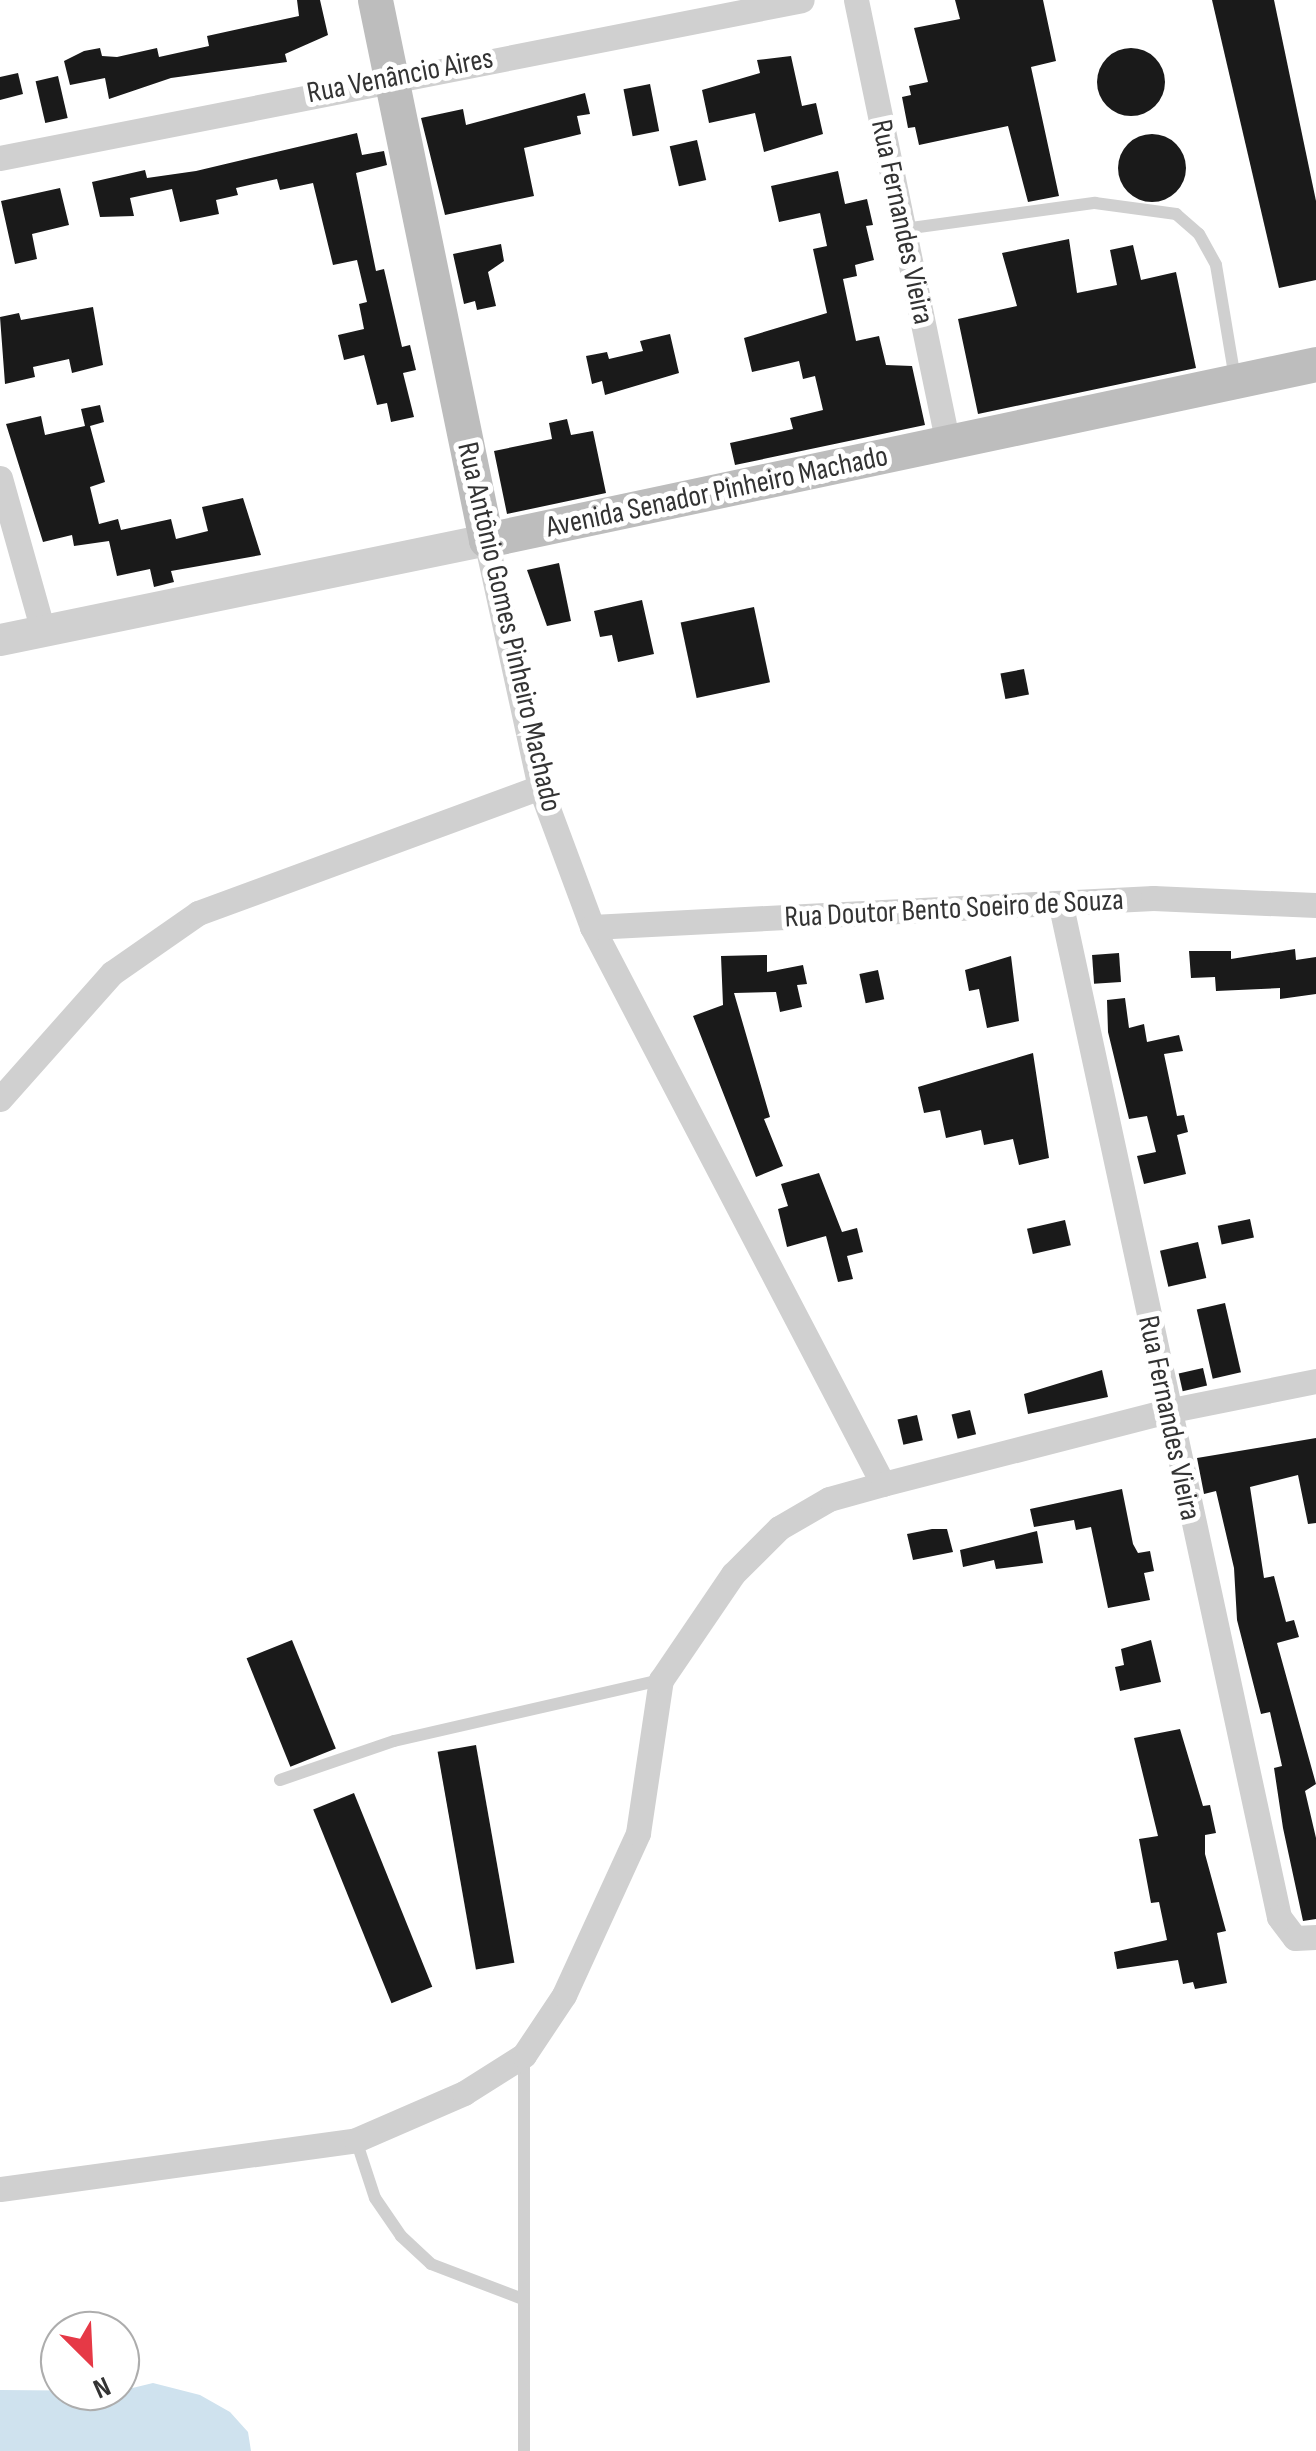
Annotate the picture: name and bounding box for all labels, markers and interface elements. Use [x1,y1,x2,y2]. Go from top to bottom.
street label: Rua Venâncio Aires [304,40,496,112]
street label: Rua Fernandes Vieira [863,116,941,328]
street label: Avenida Senador Pinheiro Machado [543,438,891,546]
street label: Rua Antônio Gomes Pinheiro Machado [449,439,569,815]
street label: Rua Doutor Bento Soeiro de Souza [784,882,1124,936]
street label: Rua Fernandes Vieira [1130,1312,1208,1524]
north arrow [40,2311,140,2411]
text: N [88,2369,115,2405]

